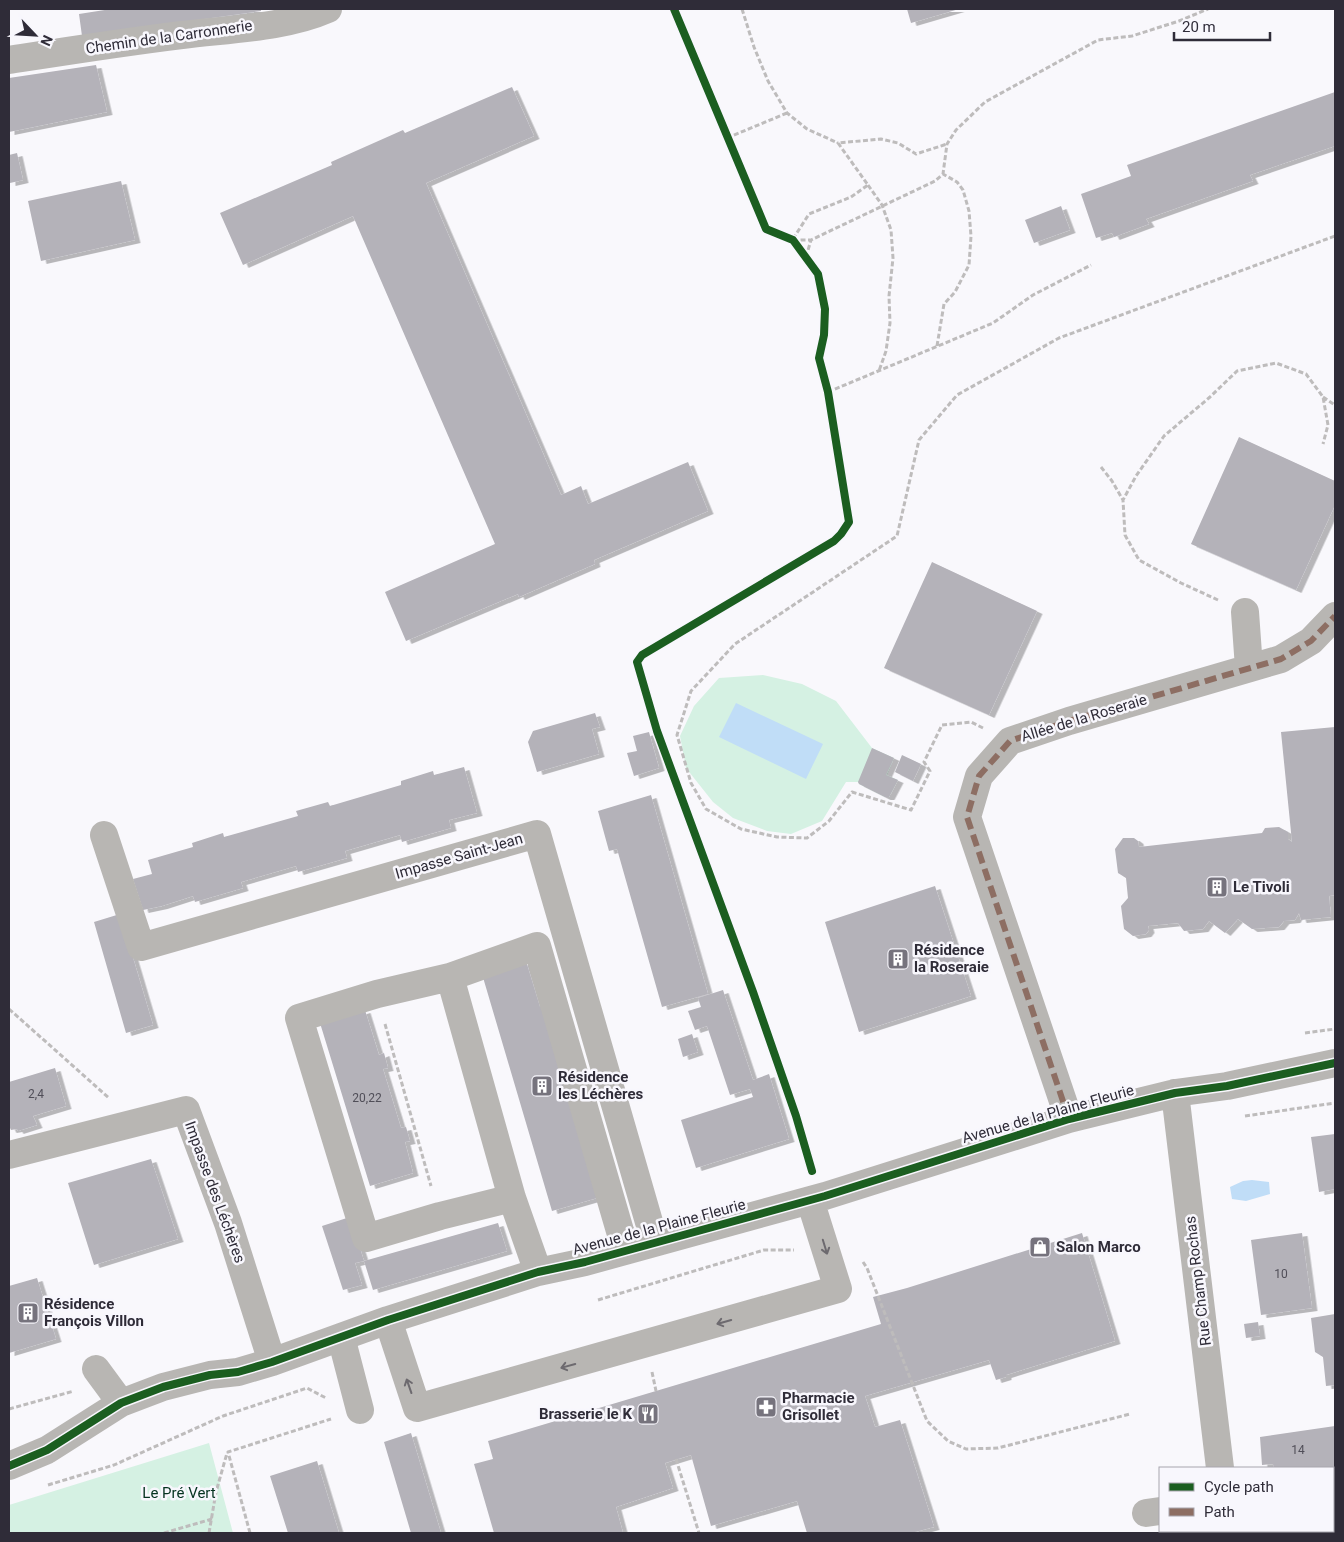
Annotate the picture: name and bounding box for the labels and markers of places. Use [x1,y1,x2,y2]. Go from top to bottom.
building icon: Le Tivoli [1205,875,1229,899]
place label: Le Tivoli [1233,878,1290,896]
place label: Résidence la Roseraie [914,941,989,976]
building icon: Résidence la Roseraie [886,947,910,971]
place label: Résidence les Léchères [558,1068,643,1103]
building icon: Résidence les Léchères [530,1074,554,1098]
shop icon: Salon Marco [1028,1235,1052,1259]
place label: Salon Marco [1056,1238,1141,1256]
place label: Résidence François Villon [44,1295,144,1330]
building icon: Résidence François Villon [16,1301,40,1325]
place label: Pharmacie Grisollet [782,1389,855,1424]
pharmacy icon: Pharmacie Grisollet [754,1395,778,1419]
restaurant icon: Brasserie le K [636,1402,660,1426]
place label: Brasserie le K [539,1405,632,1423]

